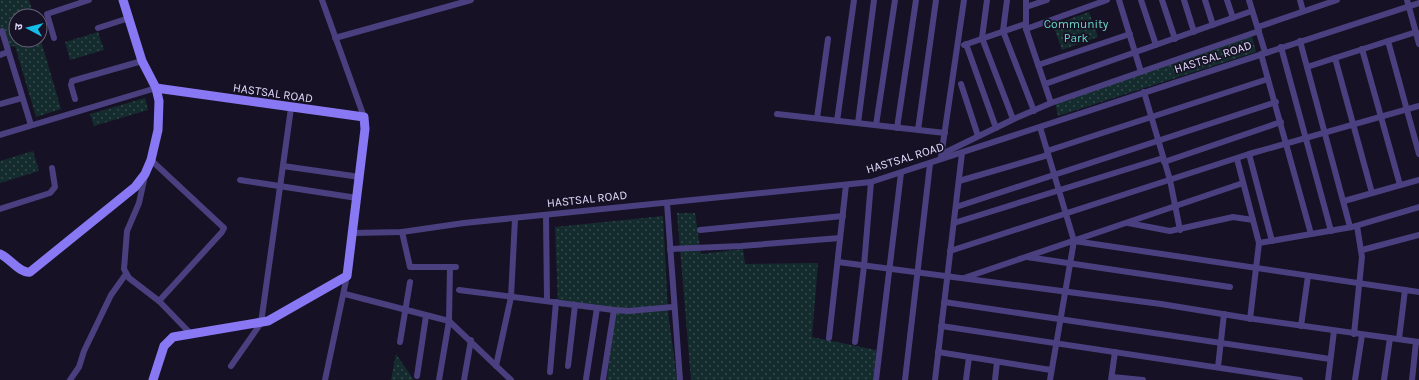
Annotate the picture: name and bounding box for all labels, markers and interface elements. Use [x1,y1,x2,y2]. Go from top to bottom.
north arrow [8,8,48,48]
park label: Community Park [1044,17,1109,45]
text: उ [12,22,25,31]
street label: HASTSAL ROAD [1172,38,1254,76]
street label: HASTSAL ROAD [232,80,314,106]
street label: HASTSAL ROAD [864,139,946,176]
street label: HASTSAL ROAD [546,188,628,210]

